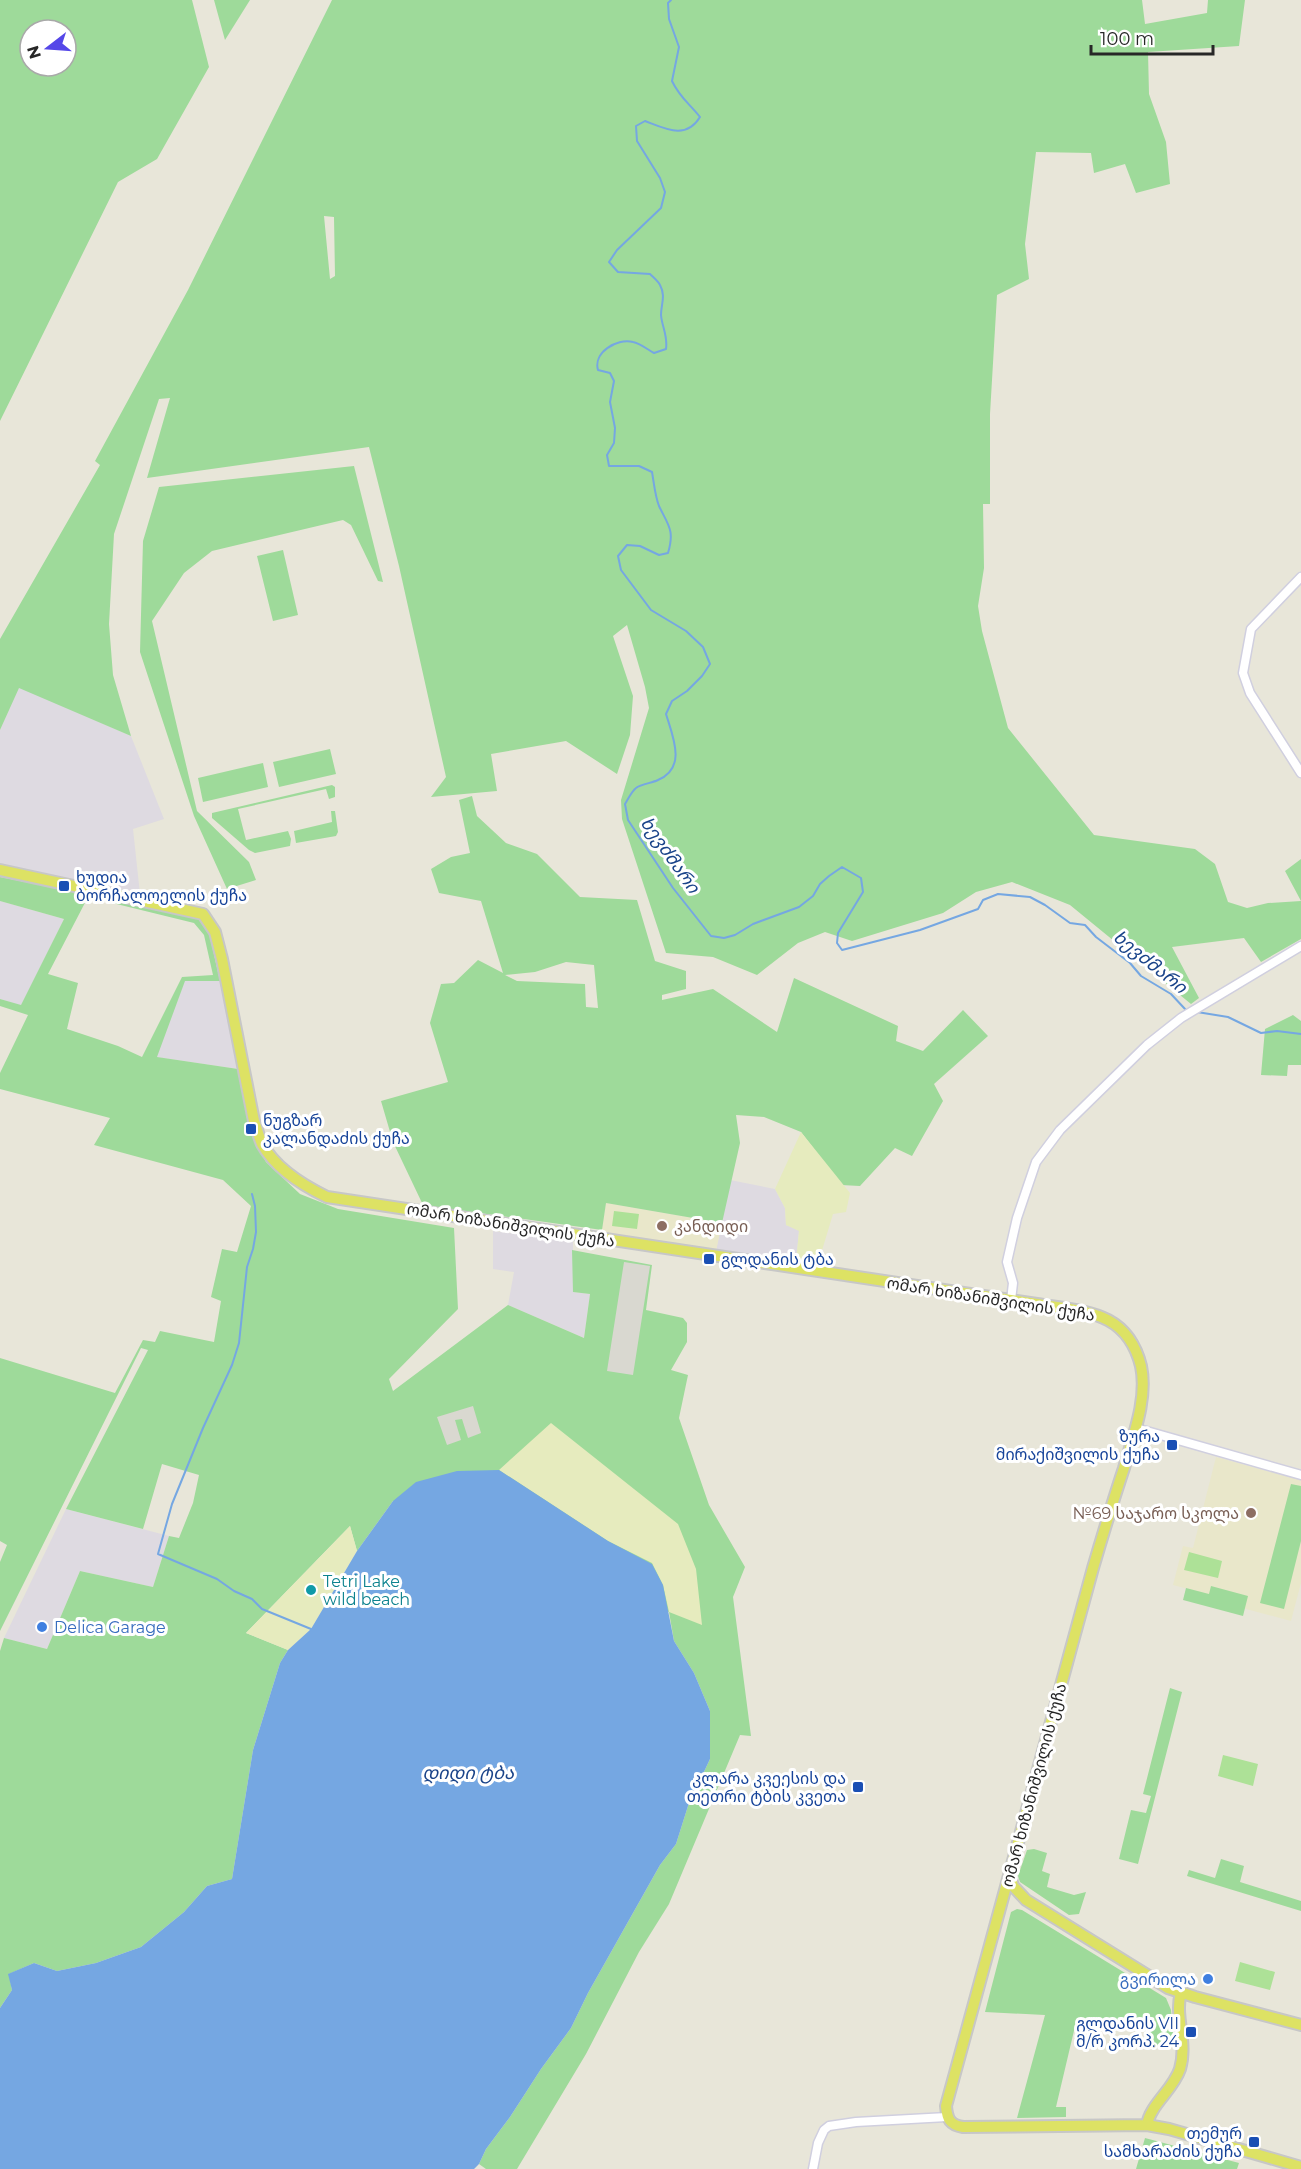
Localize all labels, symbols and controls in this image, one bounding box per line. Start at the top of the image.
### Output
north arrow [18,18,78,78]
scale bar [1091,18,1212,56]
text: 100 m [1100,28,1154,50]
text: N [23,43,45,61]
water label: ხევძმარი [636,813,705,898]
place label: ხუდია ბორჩალოელის ქუჩა [76,868,247,906]
marker: ხუდია ბორჩალოელის ქუჩა [57,879,71,893]
water label: ხევძმარი [1109,926,1192,999]
place label: ნუგზარ კალანდაძის ქუჩა [263,1111,410,1149]
marker: ნუგზარ კალანდაძის ქუჩა [244,1122,258,1136]
street label: ომარ ხიზანიშვილის ქუჩა [406,1199,616,1252]
place label: კანდიდი [674,1217,748,1237]
marker: კანდიდი [655,1219,669,1233]
place label: გლდანის ტბა [721,1250,834,1270]
marker: გლდანის ტბა [702,1252,716,1266]
street label: ომარ ხიზანიშვილის ქუჩა [886,1273,1096,1326]
place label: ზურა მირაქიშვილის ქუჩა [996,1427,1160,1465]
marker: ზურა მირაქიშვილის ქუჩა [1165,1438,1179,1452]
place label: №69 საჯარო სკოლა [1072,1504,1239,1524]
marker: №69 საჯარო სკოლა [1244,1506,1258,1520]
place label: Tetri Lake wild beach [323,1572,410,1609]
marker: Tetri Lake wild beach [304,1583,318,1597]
place label: Delica Garage [54,1618,166,1637]
marker: Delica Garage [35,1620,49,1634]
street label: ომარ ხიზანიშვილის ქუჩა [998,1681,1071,1889]
water label: დიდი ტბა [422,1762,514,1784]
place label: კლარა კვეესის და თეთრი ტბის კვეთა [687,1769,846,1806]
marker: კლარა კვეესის და თეთრი ტბის კვეთა [851,1780,865,1794]
place label: გვირილა [1120,1970,1196,1990]
marker: გვირილა [1201,1972,1215,1986]
place label: გლდანის VII მ/რ კორპ. 24 [1076,2014,1179,2051]
marker: გლდანის VII მ/რ კორპ. 24 [1184,2025,1198,2039]
place label: თემურ სამხარაძის ქუჩა [1104,2124,1242,2161]
marker: თემურ სამხარაძის ქუჩა [1247,2135,1261,2149]

